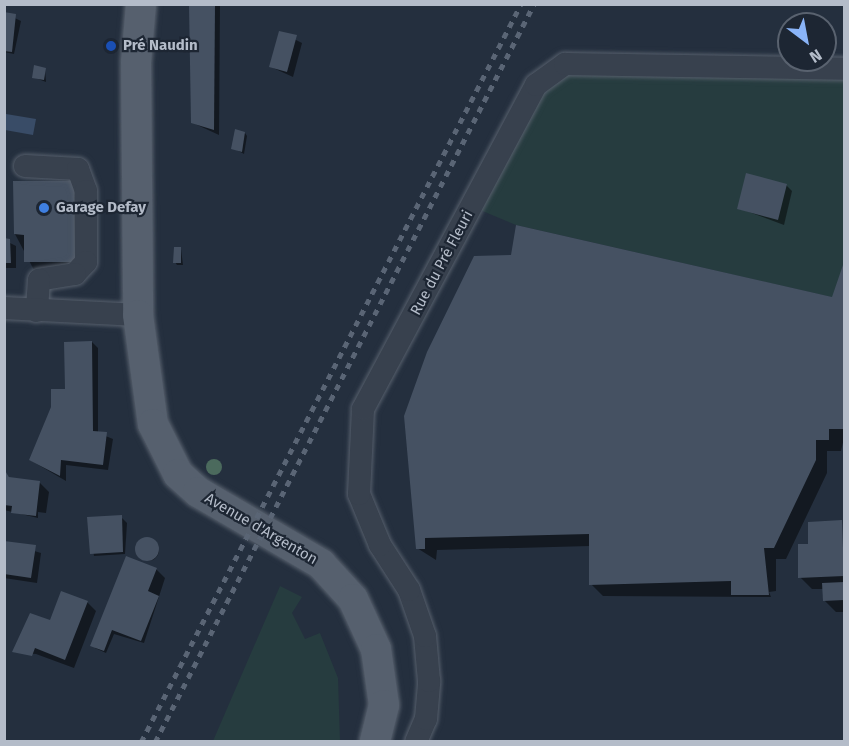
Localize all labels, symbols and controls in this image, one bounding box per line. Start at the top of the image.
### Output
north arrow [777,12,837,72]
place label: Pré Naudin [123,37,198,55]
marker: Pré Naudin [104,39,118,53]
text: N [806,45,825,67]
place label: Garage Defay [56,199,146,217]
marker: Garage Defay [37,201,51,215]
street label: Rue du Pré Fleuri [407,208,477,318]
street label: Avenue d'Argenton [202,489,320,569]

